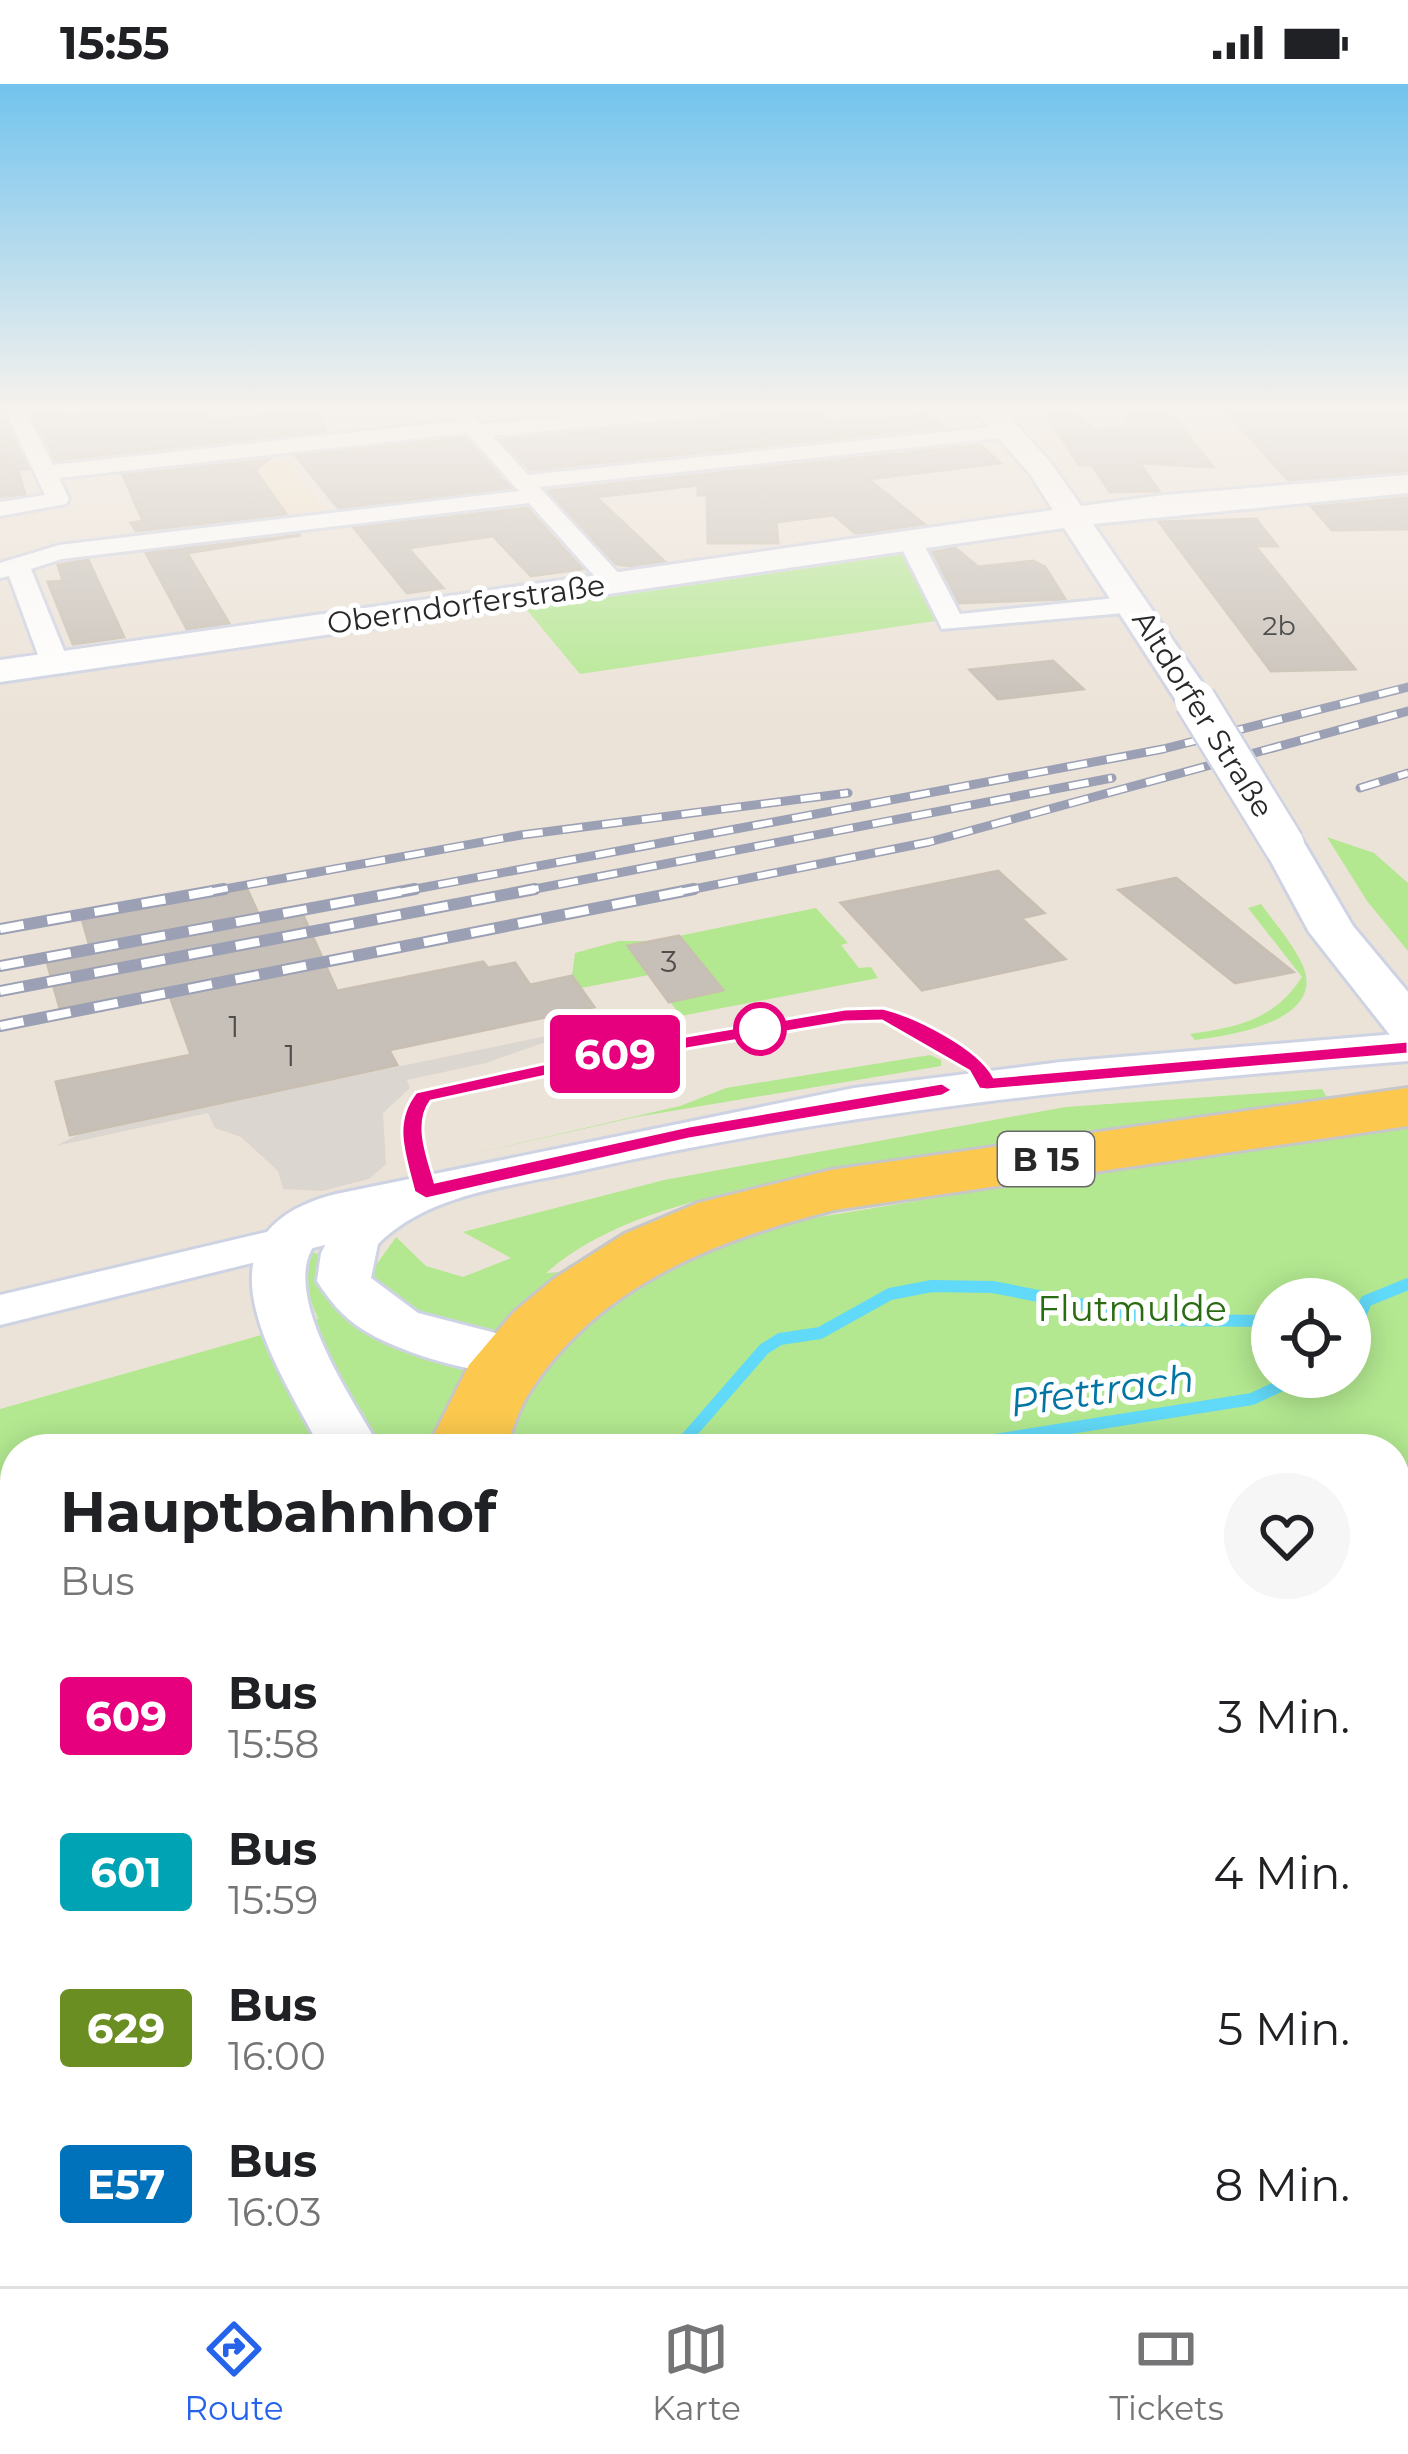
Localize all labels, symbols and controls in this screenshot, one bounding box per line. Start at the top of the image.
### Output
text: 15:55 [60,15,170,70]
street label: Oberndorferstraße [325,566,607,642]
street label: Altdorfer Straße [1124,604,1282,824]
house number: 2b [1262,609,1296,642]
house number: 3 [661,943,677,980]
unlabelled marker [735,1004,785,1054]
house number: 1 [229,1008,239,1045]
line badge: 609 [546,1015,684,1093]
text: 609 [574,1028,656,1080]
house number: 1 [285,1037,295,1074]
road number: B 15 [998,1132,1094,1186]
map controls [1251,1278,1371,1398]
button: locate [1251,1278,1371,1398]
park label: Flutmulde [1037,1286,1227,1330]
water label: Pfettrach [1007,1353,1197,1427]
button: heart [1224,1473,1350,1599]
text: Hauptbahnhof [60,1477,496,1546]
text: Bus [60,1557,135,1605]
text: Bus [228,1665,317,1720]
text: 3 Min. [1218,1689,1350,1744]
text: 609 [85,1690,167,1742]
text: 15:58 [228,1720,319,1768]
text: Bus [228,1821,317,1876]
text: 4 Min. [1213,1845,1350,1900]
text: 601 [90,1846,162,1898]
text: 15:59 [228,1876,318,1924]
text: Bus [228,1977,317,2032]
text: 5 Min. [1218,2001,1350,2056]
text: 629 [87,2002,165,2054]
text: 16:00 [228,2032,326,2080]
text: Bus [228,2133,317,2188]
text: 8 Min. [1214,2157,1350,2212]
text: E57 [87,2158,165,2210]
text: 16:03 [228,2188,322,2236]
tab: Route [184,2316,284,2428]
tab: Karte [652,2316,741,2428]
tab: Tickets [1109,2316,1224,2428]

